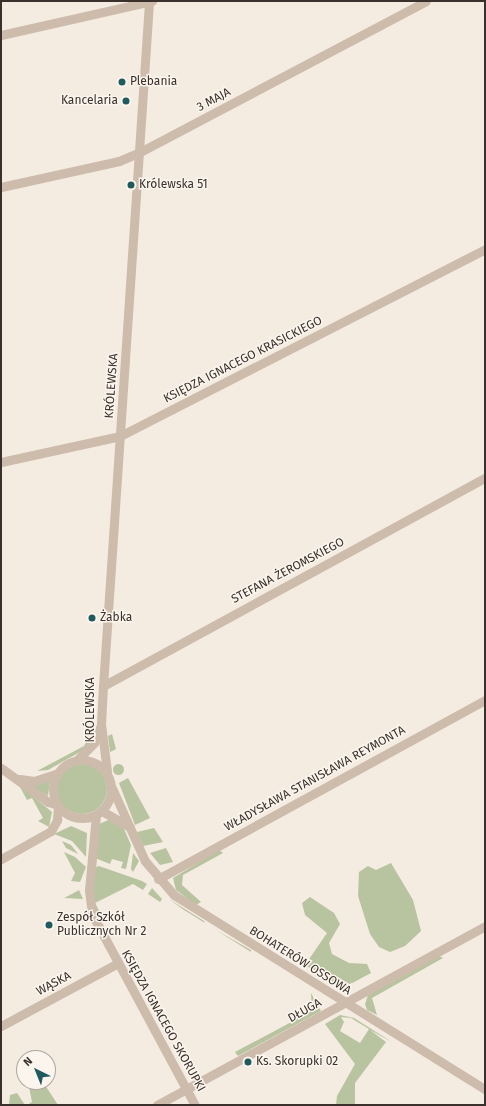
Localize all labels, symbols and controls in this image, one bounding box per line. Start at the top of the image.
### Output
place label: Plebania [130,75,177,89]
marker: Plebania [117,77,127,87]
street label: 3 MAJA [195,85,233,115]
place label: Kancelaria [61,94,118,108]
marker: Kancelaria [121,96,131,106]
place label: Królewska 51 [139,178,208,192]
marker: Królewska 51 [126,180,136,190]
street label: KSIĘDZA IGNACEGO KRASICKIEGO [161,314,325,406]
street label: KRÓLEWSKA [103,353,121,419]
street label: STEFANA ŻEROMSKIEGO [229,535,347,607]
place label: Żabka [100,611,132,625]
marker: Żabka [87,613,97,623]
street label: KRÓLEWSKA [84,677,98,743]
street label: WŁADYSŁAWA STANISŁAWA REYMONTA [222,723,408,835]
place label: Zespół Szkół Publicznych Nr 2 [57,911,146,939]
marker: Zespół Szkół Publicznych Nr 2 [44,920,54,930]
street label: BOHATERÓW OSSOWA [246,924,354,998]
street label: KSIĘDZA IGNACEGO SKORUPKI [118,948,208,1094]
street label: WĄSKA [34,969,74,999]
street label: DŁUGA [286,996,324,1026]
north arrow [16,1050,56,1090]
text: N [21,1054,35,1069]
place label: Ks. Skorupki 02 [256,1055,338,1069]
marker: Ks. Skorupki 02 [243,1057,253,1067]

